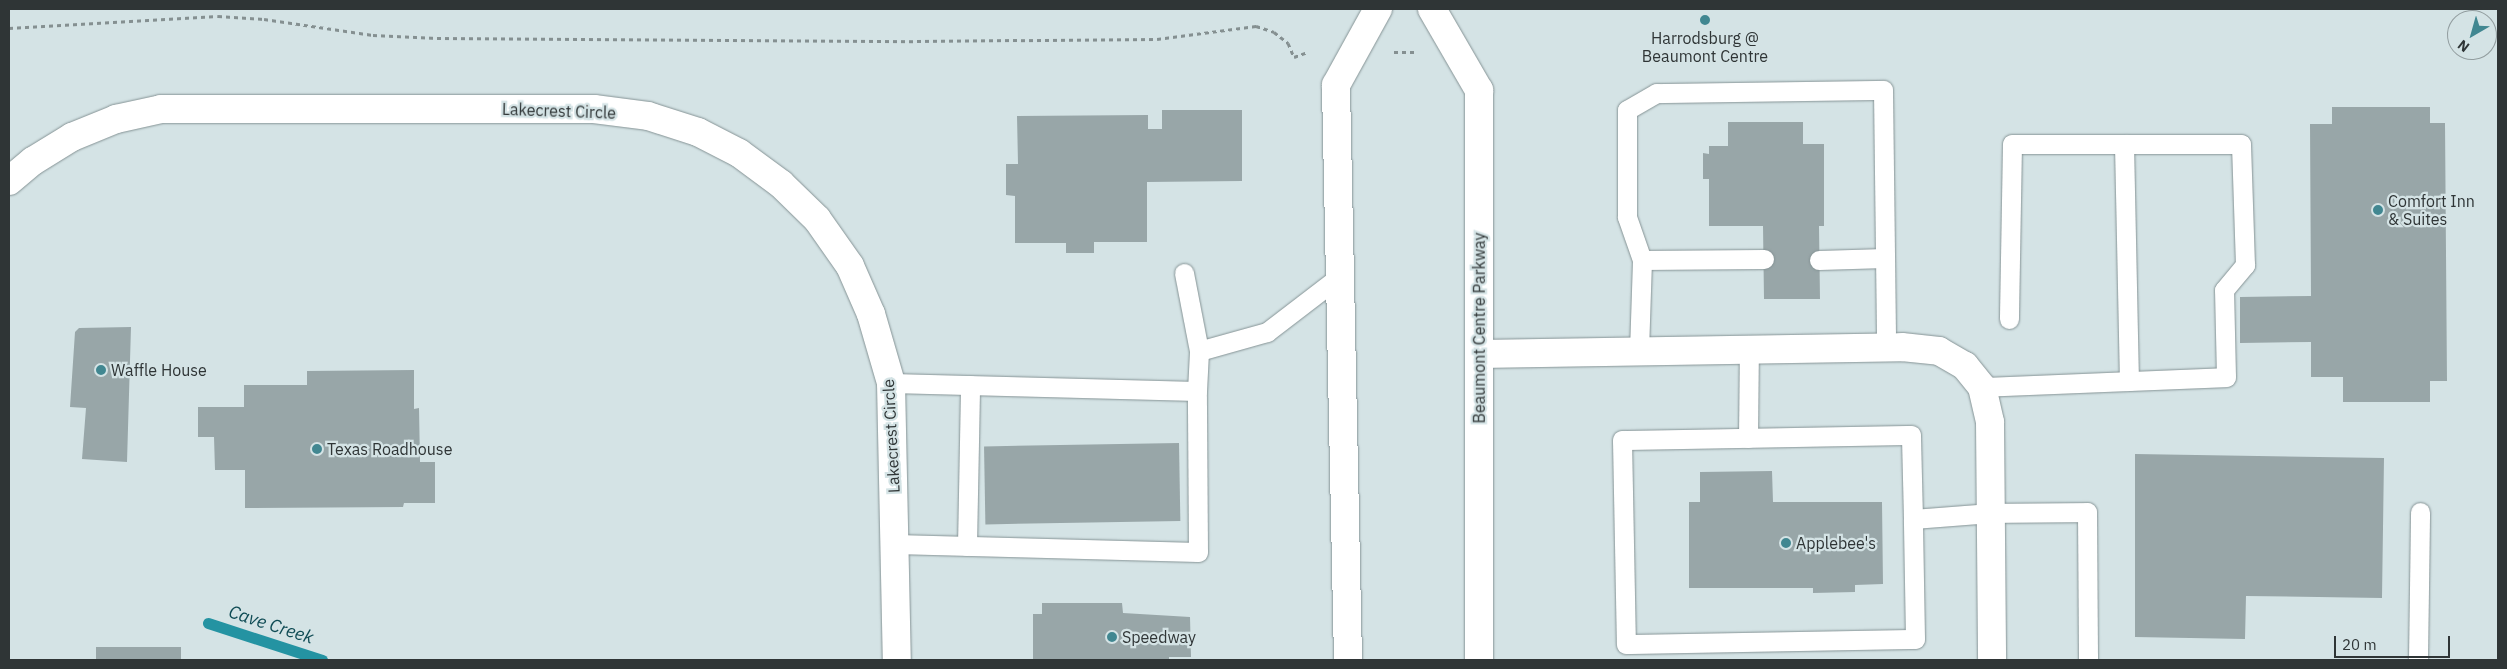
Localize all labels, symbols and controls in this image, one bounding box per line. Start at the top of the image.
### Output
north arrow [2447,10,2497,60]
marker: Harrodsburg @ Beaumont Centre [1699,14,1711,26]
place label: Harrodsburg @ Beaumont Centre [1642,28,1768,66]
text: N [2454,36,2473,56]
street label: Lakecrest Circle [502,99,616,123]
place label: Comfort Inn & Suites [2388,191,2475,229]
marker: Comfort Inn & Suites [2372,204,2384,216]
street label: Beaumont Centre Parkway [1469,232,1489,424]
place label: Waffle House [111,360,207,380]
marker: Waffle House [95,364,107,376]
street label: Lakecrest Circle [878,379,904,493]
place label: Texas Roadhouse [327,439,452,459]
marker: Texas Roadhouse [311,443,323,455]
place label: Applebee's [1796,533,1876,553]
marker: Applebee's [1780,537,1792,549]
water label: Cave Creek [226,601,316,649]
scale bar [2337,626,2453,658]
place label: Speedway [1122,627,1196,647]
marker: Speedway [1106,631,1118,643]
text: 20 m [2342,635,2377,654]

